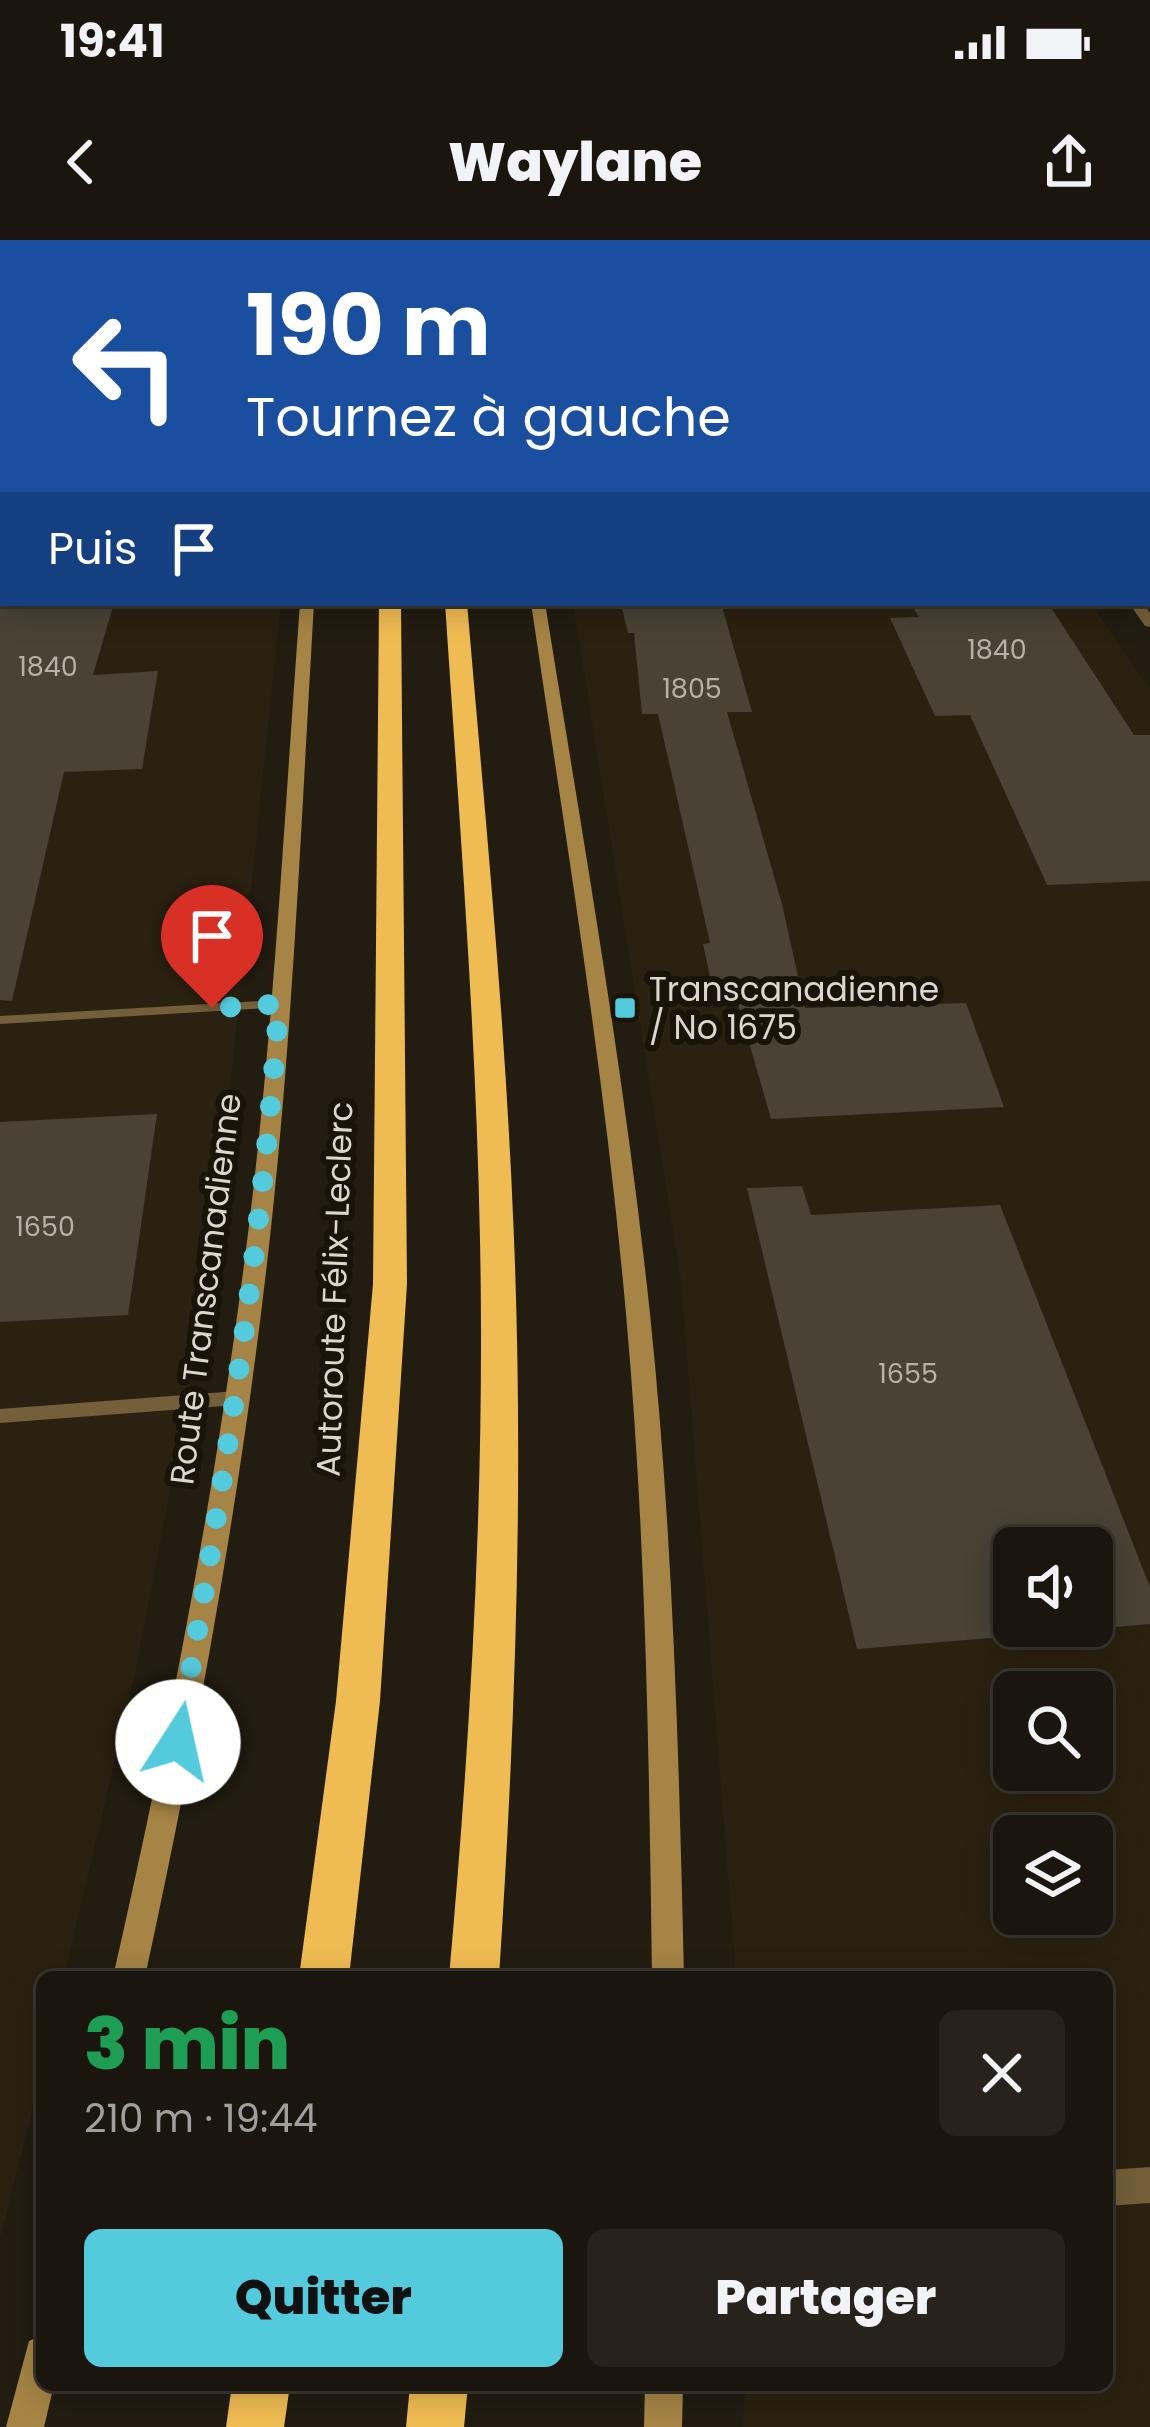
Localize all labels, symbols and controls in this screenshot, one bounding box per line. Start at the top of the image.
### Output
text: 19:41 [60,10,165,73]
text: Waylane [448,124,702,200]
icon: back [48,129,114,195]
icon: share [1036,129,1102,195]
text: 190 m [246,267,491,384]
icon: left [48,288,204,444]
text: Tournez à gauche [246,379,731,455]
icon: arrive [161,516,227,582]
text: Puis [48,517,137,580]
house number: 1840 [967,631,1027,668]
house number: 1840 [18,648,78,685]
house number: 1805 [662,670,722,707]
pin [161,885,263,1008]
icon: arrive [179,903,245,969]
place label: Transcanadienne / No 1675 [649,966,939,1051]
marker: Transcanadienne / No 1675 [612,995,638,1021]
street label: Route Transcanadienne [158,1091,253,1487]
street label: Autoroute Félix-Leclerc [304,1101,365,1477]
house number: 1650 [15,1208,75,1245]
house number: 1655 [878,1355,938,1392]
map controls [993,1527,1113,1935]
button: sound [993,1527,1113,1647]
button: search [993,1671,1113,1791]
position arrow [115,1679,241,1805]
button: layers [993,1815,1113,1935]
text: 3 min [84,1993,290,2094]
button: close [939,2010,1065,2136]
text: 210 m · 19:44 [84,2091,318,2146]
button: Quitter [84,2229,563,2367]
button: Partager [587,2229,1065,2367]

